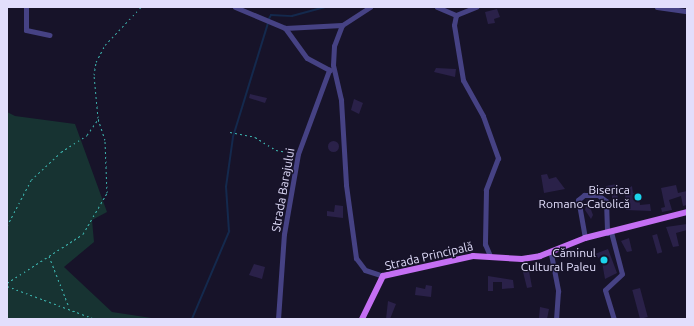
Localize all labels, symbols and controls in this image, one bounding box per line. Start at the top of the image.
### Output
street label: Strada Barajului [269,147,297,233]
place label: Biserica Romano-Catolică [539,183,630,211]
marker: Biserica Romano-Catolică [633,192,643,202]
street label: Strada Principală [383,239,475,273]
place label: Căminul Cultural Paleu [521,246,596,274]
marker: Căminul Cultural Paleu [599,255,609,265]

